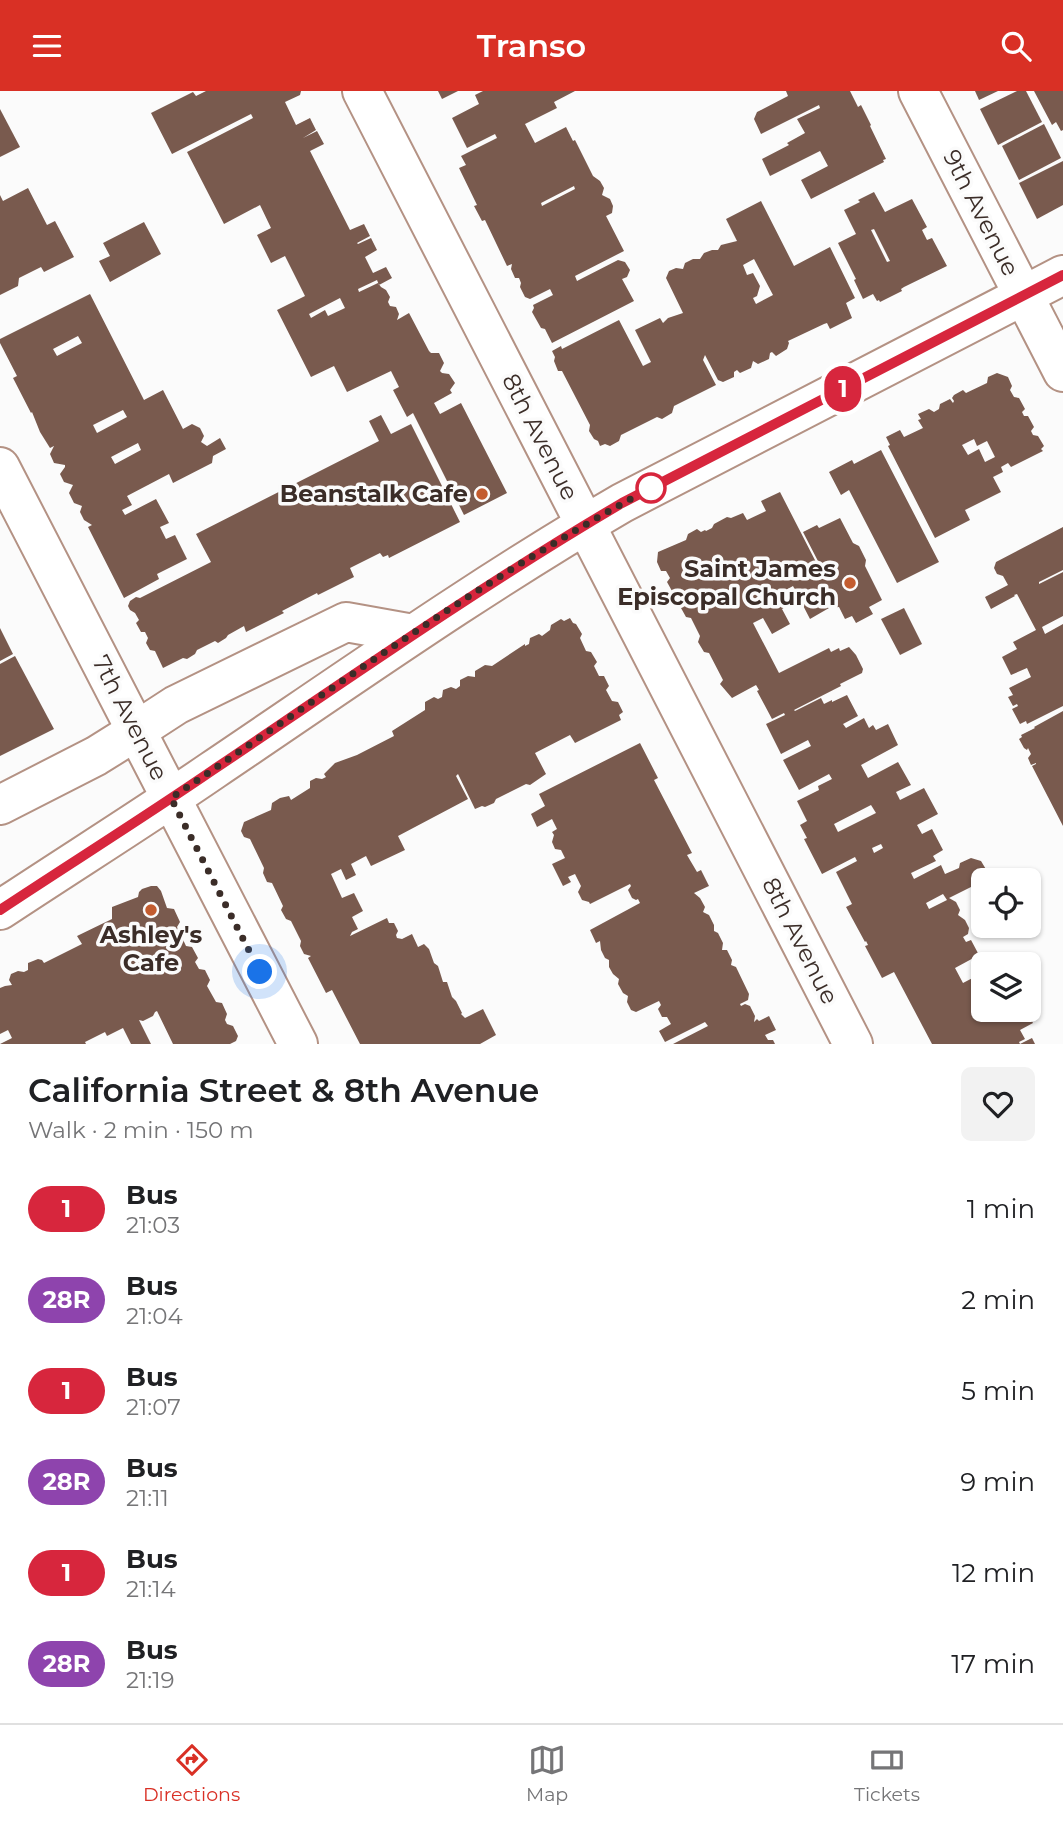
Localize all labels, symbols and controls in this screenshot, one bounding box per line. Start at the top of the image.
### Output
text: Transo [477,26,586,65]
icon: menu [28,27,66,65]
icon: search [997,27,1035,65]
street label: 9th Avenue [937,145,1026,281]
line badge: 1 [820,366,866,412]
street label: 8th Avenue [496,369,585,505]
text: 1 [838,374,848,403]
unlabelled marker [636,473,666,503]
place label: Beanstalk Cafe [280,479,468,508]
marker: Beanstalk Cafe [474,486,490,502]
place label: Saint James Episcopal Church [617,554,836,611]
marker: Saint James Episcopal Church [842,575,858,591]
street label: 7th Avenue [87,650,174,785]
map controls [971,868,1041,1022]
button: locate [971,868,1041,938]
street label: 8th Avenue [756,873,845,1009]
marker: Ashley's Cafe [143,902,159,918]
place label: Ashley's Cafe [99,920,203,977]
button: layers [971,952,1041,1022]
your location [242,954,277,989]
button: heart [961,1067,1035,1141]
text: California Street & 8th Avenue [28,1070,539,1110]
text: Walk · 2 min · 150 m [28,1116,254,1144]
text: Bus [126,1179,178,1211]
text: 1 min [967,1193,1035,1225]
text: 1 [62,1194,71,1223]
text: 21:03 [126,1211,180,1239]
text: Bus [126,1270,178,1302]
text: 2 min [961,1284,1035,1316]
text: 28R [43,1285,90,1314]
text: 21:04 [126,1302,183,1330]
text: Bus [126,1361,178,1393]
text: 5 min [961,1375,1035,1407]
text: 1 [62,1376,71,1405]
text: 21:07 [126,1393,181,1421]
text: Bus [126,1452,178,1484]
text: 9 min [960,1466,1035,1498]
text: 28R [43,1467,90,1496]
text: 21:11 [126,1484,169,1512]
text: Bus [126,1543,178,1575]
text: 12 min [952,1557,1035,1589]
text: 1 [62,1558,71,1587]
text: 21:14 [126,1575,176,1603]
text: Bus [126,1634,178,1666]
text: 17 min [951,1648,1035,1680]
text: 28R [43,1649,90,1678]
text: 21:19 [126,1666,175,1694]
tab: Directions [143,1741,240,1806]
tab: Map [526,1741,568,1806]
tab: Tickets [854,1741,920,1806]

